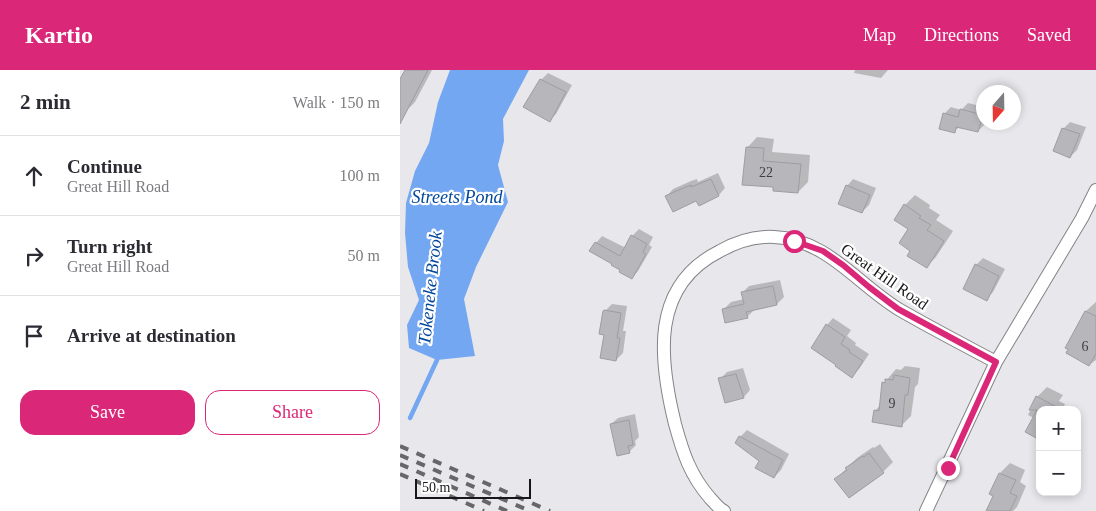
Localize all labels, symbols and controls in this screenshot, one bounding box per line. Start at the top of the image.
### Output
text: Kartio [25,22,93,48]
text: Map [863,25,896,45]
text: Directions [924,25,999,45]
text: Saved [1027,25,1071,45]
north arrow [976,85,1021,130]
text: 2 min [20,90,71,114]
text: Walk · 150 m [293,94,380,111]
text: Continue [67,156,142,177]
icon: ahead [20,162,48,190]
house number: 22 [759,165,773,180]
text: 100 m [340,167,380,184]
text: Great Hill Road [67,178,169,195]
water label: Streets Pond [412,187,503,207]
water label: Tokeneke Brook [414,229,446,346]
route start [783,230,806,253]
text: Turn right [67,236,152,257]
street label: Great Hill Road [838,240,931,313]
icon: right [20,242,48,270]
text: 50 m [348,247,380,264]
text: Great Hill Road [67,258,169,275]
icon: arrive [20,322,48,350]
text: Arrive at destination [67,325,236,346]
house number: 6 [1082,339,1089,354]
button: Save [20,390,195,435]
button: Share [205,390,380,435]
house number: 9 [889,396,896,411]
map controls [1036,406,1081,496]
button: + [1036,406,1081,451]
button: − [1036,451,1081,496]
route end [937,457,960,480]
scale bar [415,476,531,499]
text: 50 m [422,480,450,495]

